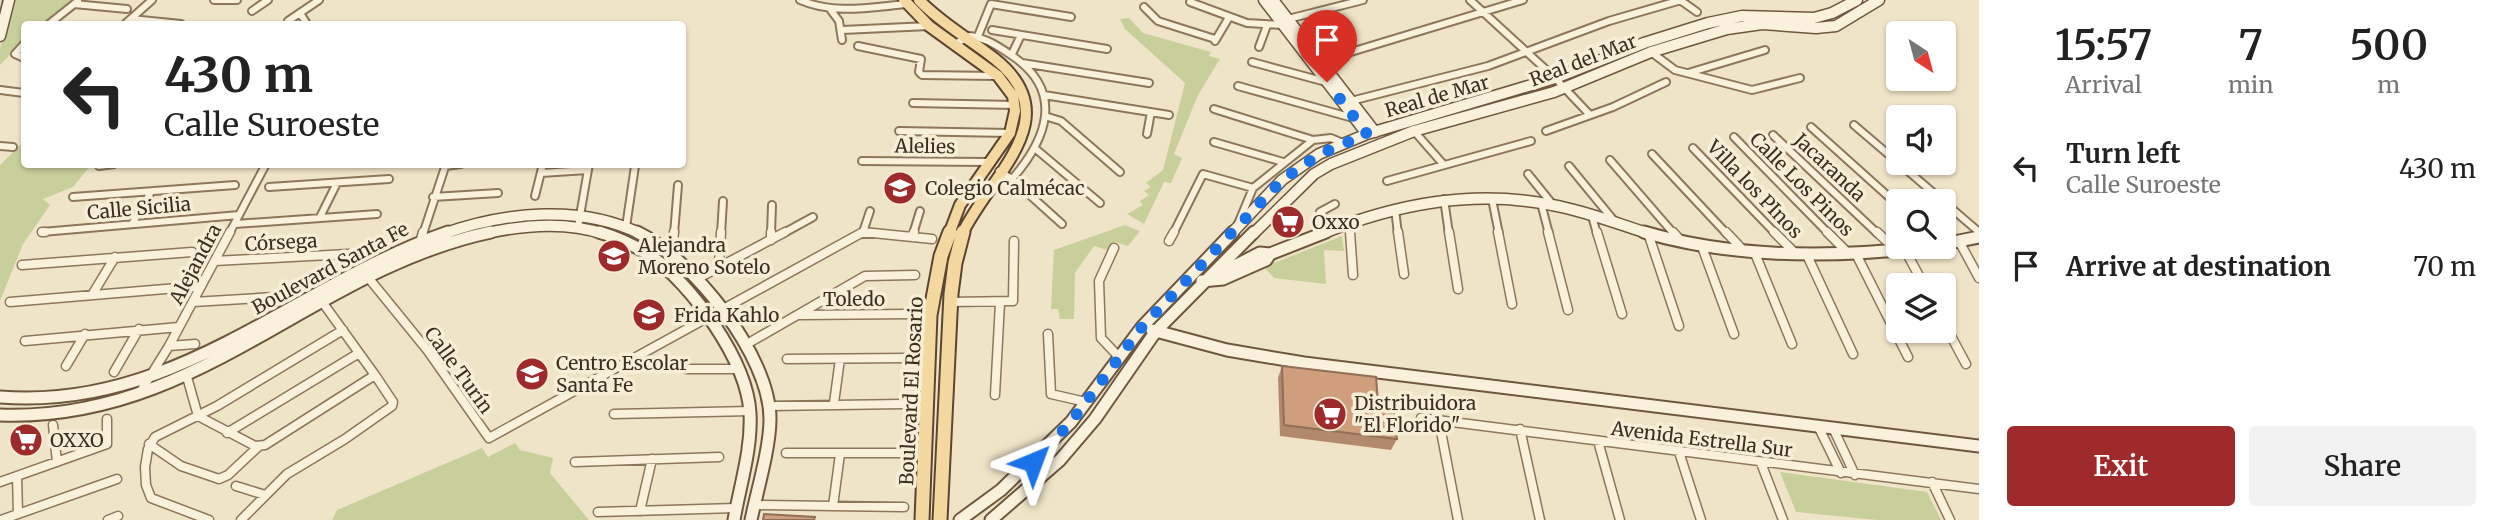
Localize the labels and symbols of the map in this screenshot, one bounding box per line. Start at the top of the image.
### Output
pin [1297,10,1357,82]
north arrow [1886,21,1956,91]
street label: Real del Mar [1526,28,1641,91]
street label: Real de Mar [1382,70,1492,122]
street label: Calle Los Pinos [1745,127,1859,241]
street label: Jacaranda [1788,127,1871,206]
street label: Alelies [893,133,956,159]
street label: Villa los PInos [1701,134,1808,243]
school or university icon: Colegio Calmécac [881,169,919,207]
place label: Colegio Calmécac [925,176,1085,200]
street label: Calle Sicilia [86,192,192,224]
supermarket icon: Oxxo [1269,203,1307,241]
place label: Oxxo [1312,210,1360,234]
street label: Boulevard Santa Fe [248,217,413,319]
street label: Alejandra [163,220,226,309]
street label: Córsega [244,228,318,256]
place label: Alejandra Moreno Sotelo [637,233,770,279]
school or university icon: Alejandra Moreno Sotelo [595,237,633,275]
street label: Toledo [823,287,885,311]
school or university icon: Frida Kahlo [630,296,668,334]
street label: Boulevard El Rosario [894,296,928,486]
place label: Frida Kahlo [674,303,779,327]
street label: Calle Turín [420,322,499,418]
place label: Centro Escolar Santa Fe [556,351,689,397]
school or university icon: Centro Escolar Santa Fe [513,355,551,393]
place label: Distribuidora "El Florido" [1354,391,1476,437]
supermarket icon: Distribuidora "El Florido" [1311,395,1349,433]
street label: Avenida Estrella Sur [1609,416,1795,462]
supermarket icon: OXXO [7,421,45,459]
position arrow [996,425,1070,499]
place label: OXXO [50,428,104,452]

